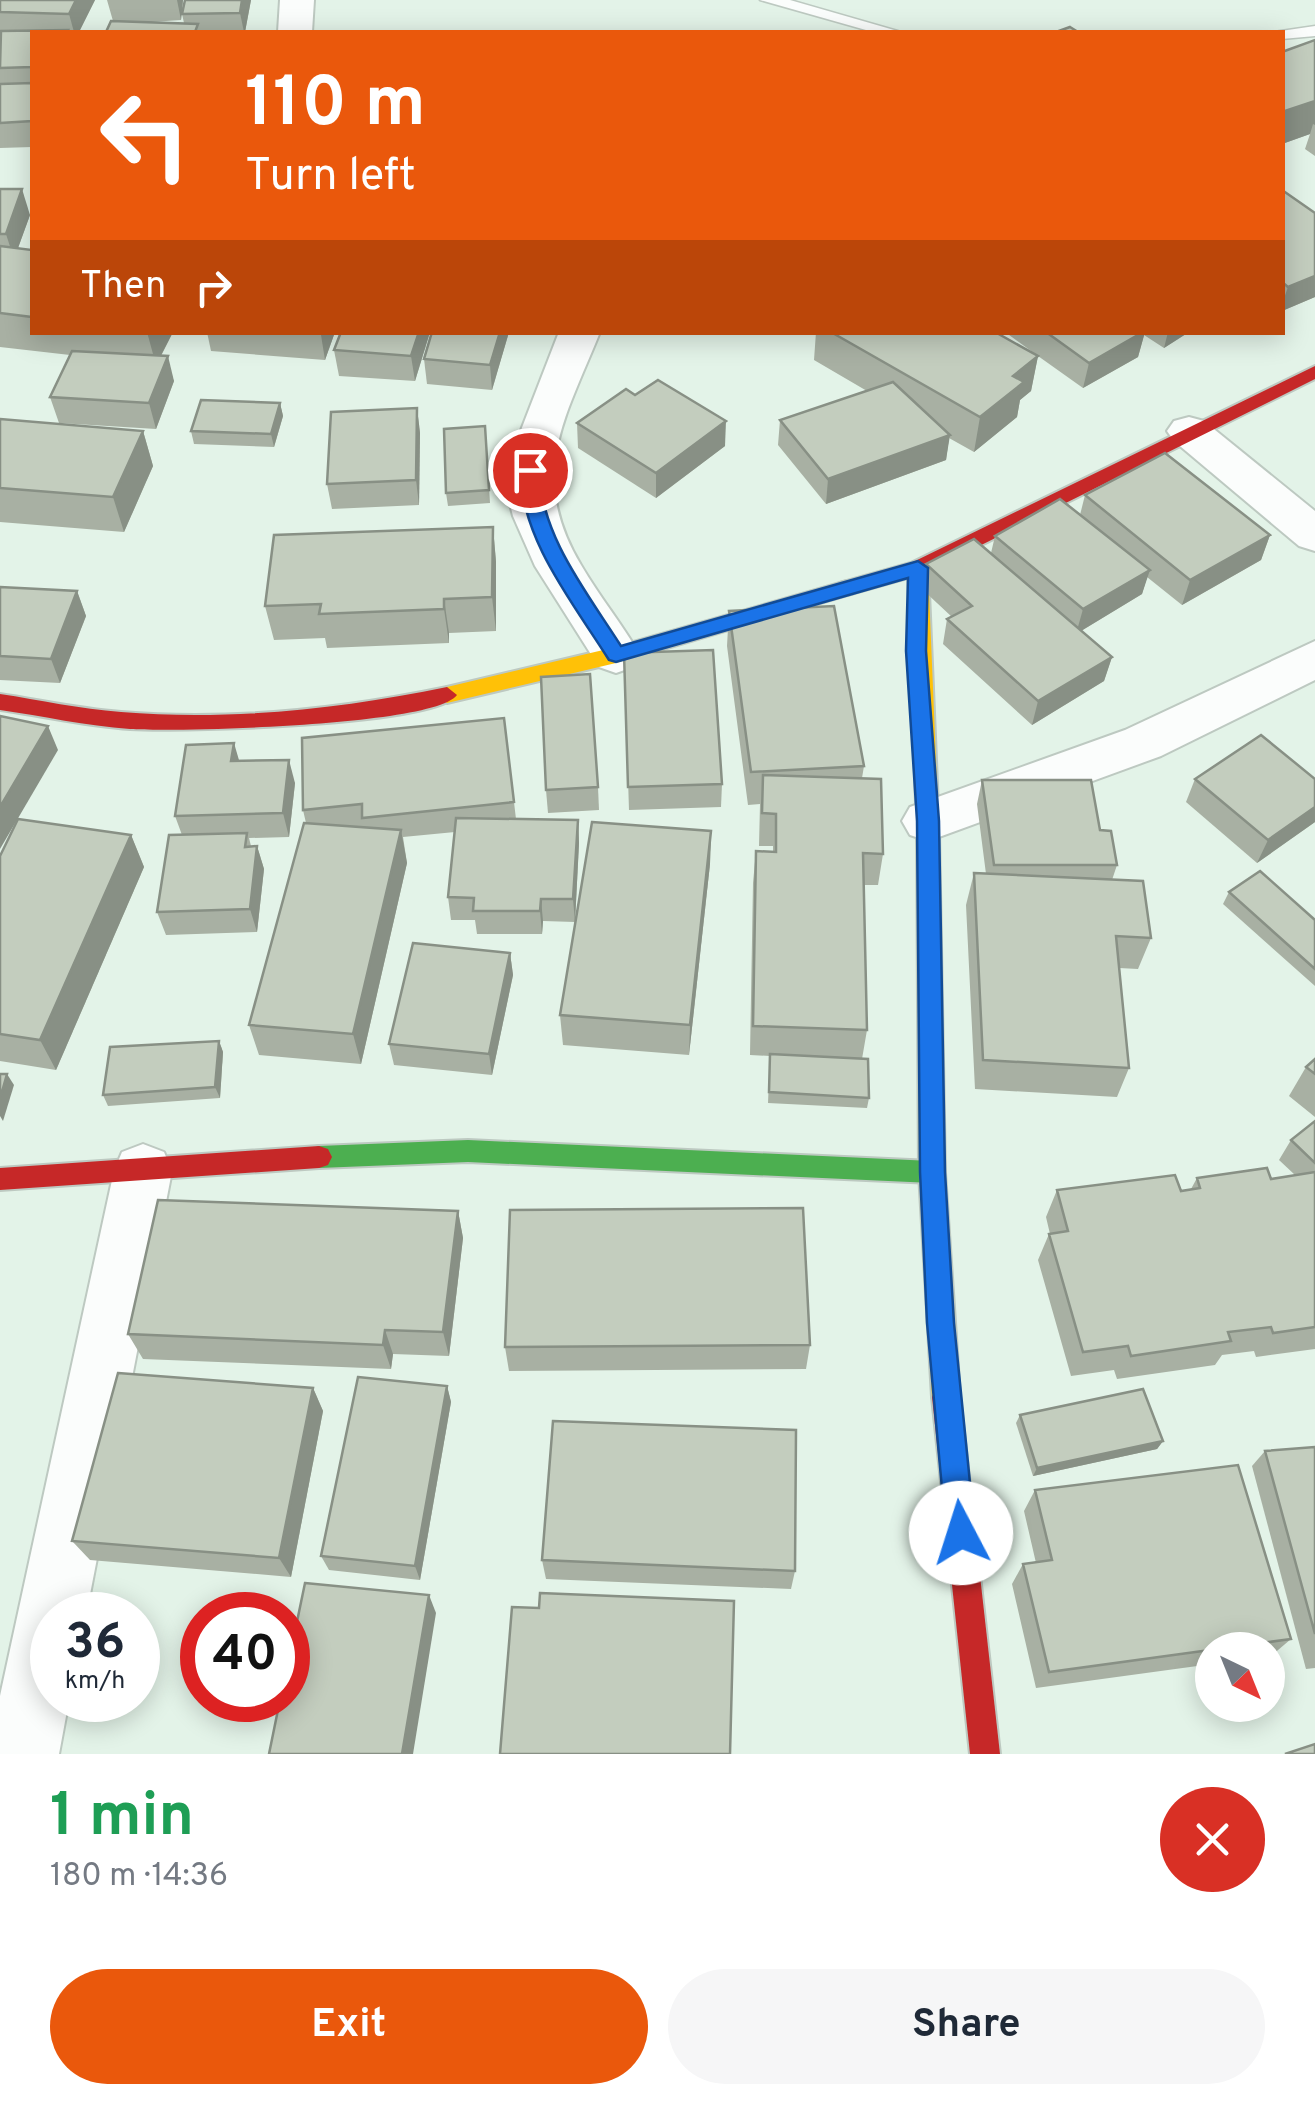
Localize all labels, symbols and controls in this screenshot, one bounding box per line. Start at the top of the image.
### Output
text: 110 m [245,62,426,151]
icon: left [80,70,210,200]
text: Turn left [245,149,416,206]
icon: right [186,260,241,315]
text: Then [80,263,166,312]
pin [488,428,573,513]
icon: arrive [503,443,558,498]
position arrow [909,1481,1013,1585]
speed limit sign: 40 [180,1592,310,1722]
text: 36 [65,1613,125,1676]
north arrow [1195,1632,1285,1722]
map controls [1195,1632,1285,1722]
text: km/h [65,1666,125,1698]
text: 1 min [50,1781,194,1857]
button: close [1160,1787,1265,1892]
text: 180 m · 14:36 [50,1857,228,1897]
button: Exit [50,1969,648,2084]
button: Share [668,1969,1265,2084]

